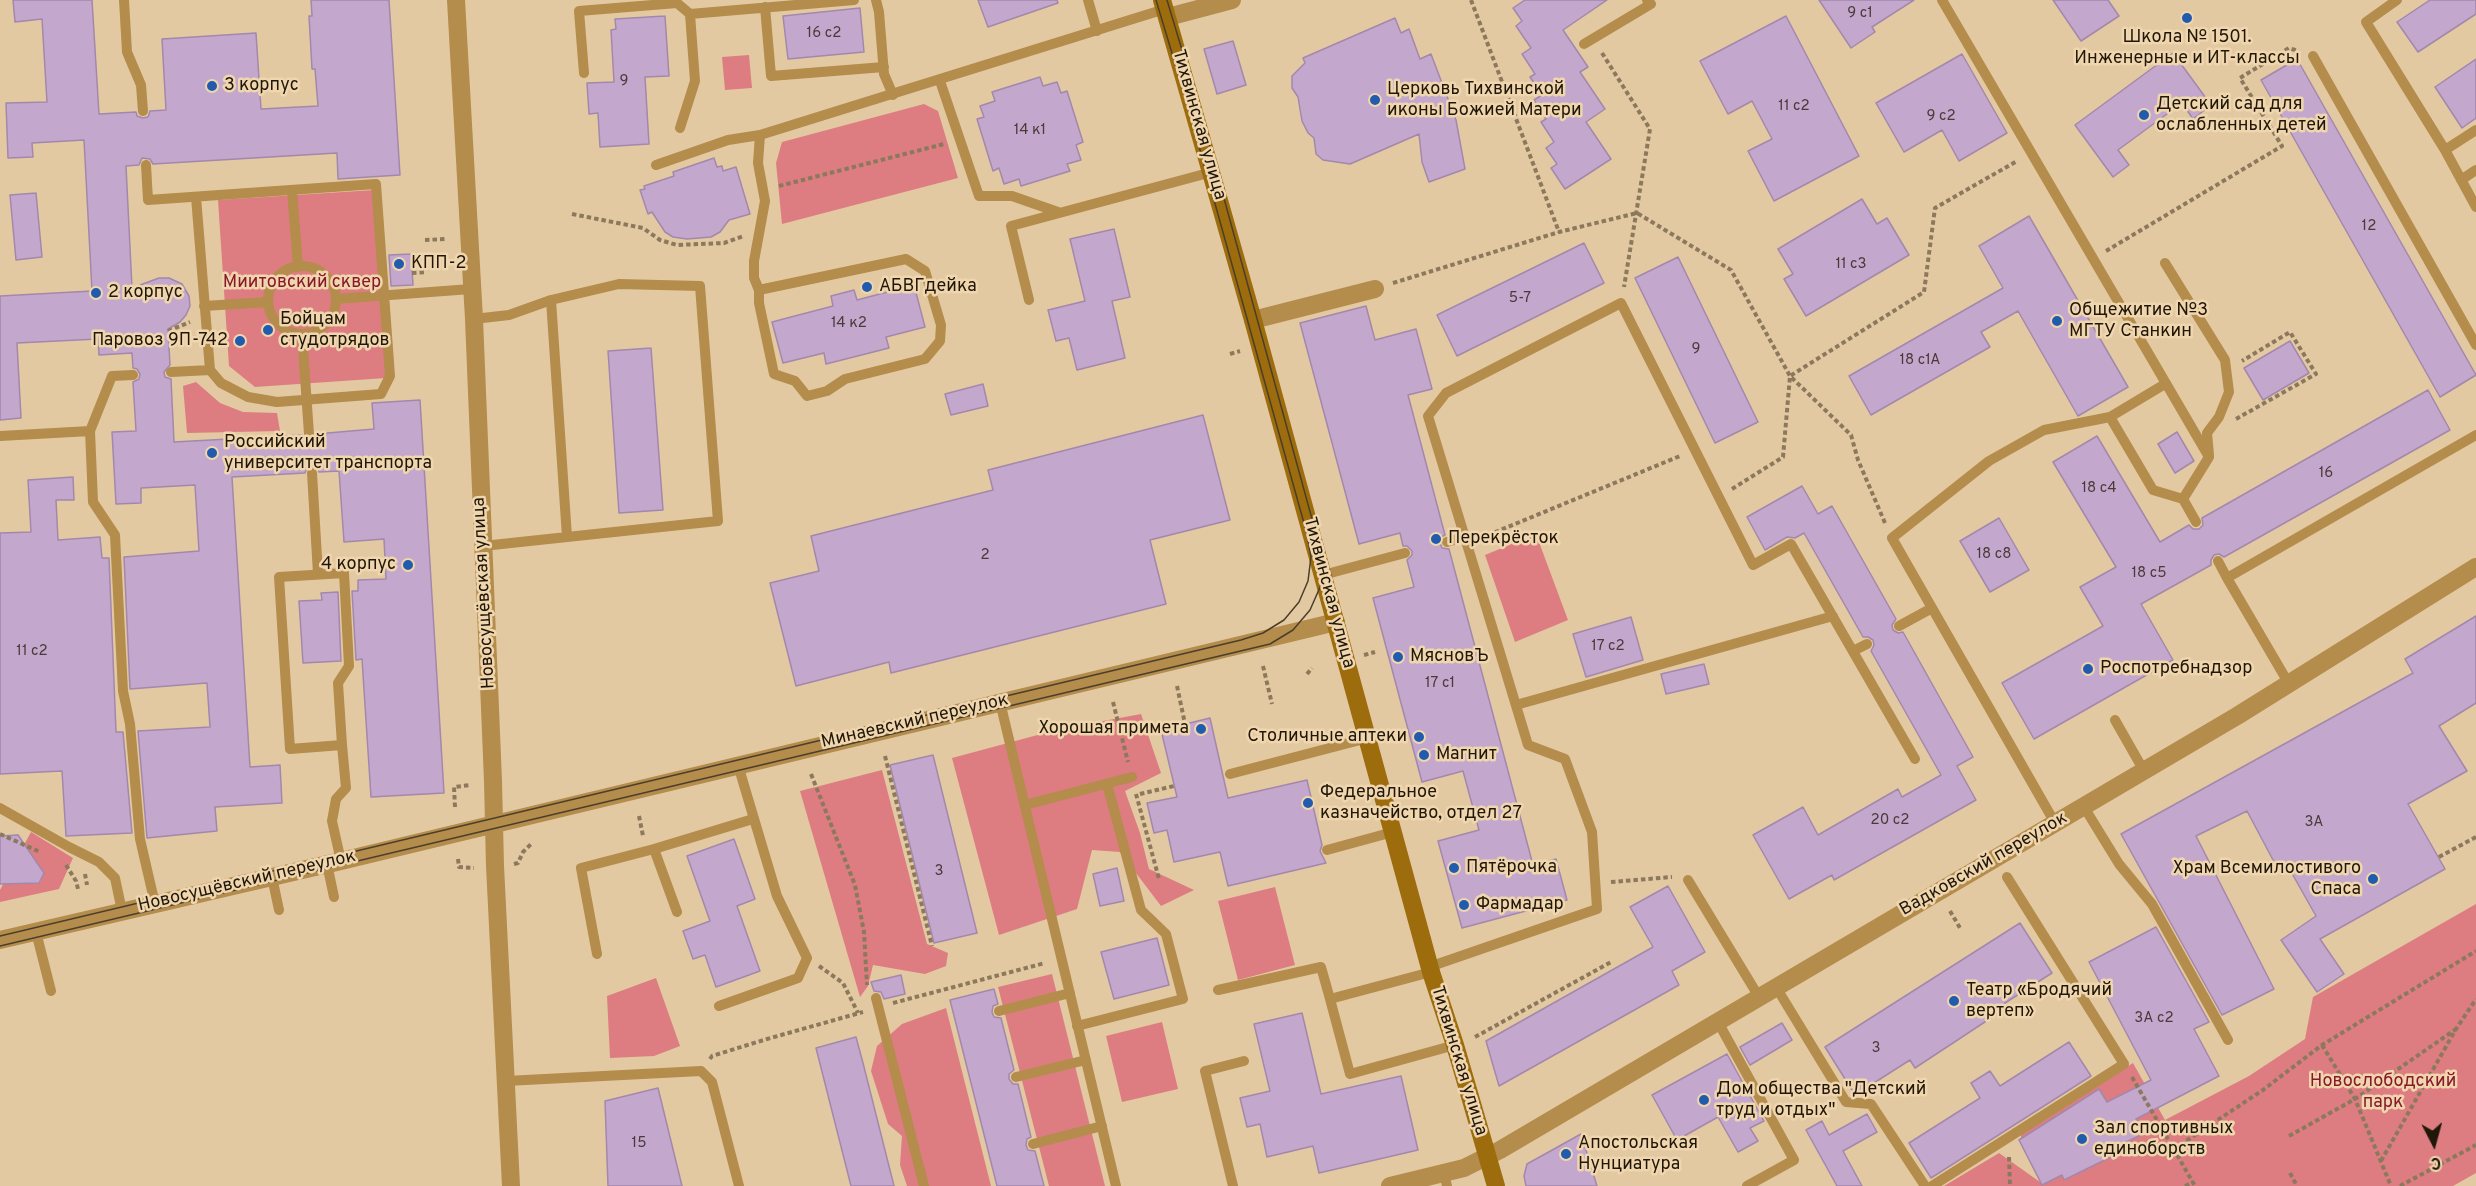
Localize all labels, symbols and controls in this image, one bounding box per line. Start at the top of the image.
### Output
house number: 9 с1 [1847,5,1873,23]
marker: Школа № 1501. Инженерные и ИТ-классы [2180,11,2194,25]
house number: 16 с2 [807,25,841,43]
place label: Школа № 1501. Инженерные и ИТ-классы [2074,27,2300,70]
street label: Тихвинская улица [1166,47,1230,203]
house number: 9 [620,73,628,91]
place label: 3 корпус [224,75,299,97]
marker: 3 корпус [205,79,219,93]
place label: Церковь Тихвинской иконы Божией Матери [1387,79,1582,122]
marker: Церковь Тихвинской иконы Божией Матери [1368,93,1382,107]
place label: Детский сад для ослабленных детей [2156,94,2326,136]
house number: 11 с2 [1778,98,1810,116]
house number: 9 с2 [1926,108,1956,126]
marker: Детский сад для ослабленных детей [2137,108,2151,122]
house number: 14 к1 [1014,122,1046,140]
house number: 12 [2362,218,2376,236]
place label: КПП-2 [411,253,467,275]
house number: 11 с3 [1835,256,1867,274]
marker: КПП-2 [392,257,406,271]
park label: Миитовский сквер [223,272,381,294]
place label: АБВГдейка [879,276,977,298]
marker: АБВГдейка [860,280,874,294]
place label: 2 корпус [108,282,183,304]
marker: 2 корпус [89,286,103,300]
house number: 5-7 [1509,290,1531,308]
place label: Общежитие №3 МГТУ Станкин [2069,300,2208,342]
place label: Бойцам студотрядов [280,309,390,352]
marker: Общежитие №3 МГТУ Станкин [2050,314,2064,328]
house number: 14 к2 [831,315,867,333]
marker: Бойцам студотрядов [261,323,275,337]
place label: Паровоз 9П-742 [92,330,228,352]
marker: Паровоз 9П-742 [233,334,247,348]
house number: 9 [1692,341,1700,359]
house number: 18 с1А [1899,352,1941,370]
place label: Российский университет транспорта [224,432,432,474]
marker: Российский университет транспорта [205,446,219,460]
house number: 16 [2319,465,2333,483]
house number: 18 с4 [2081,480,2117,498]
street label: Новосущёвская улица [469,497,501,689]
street label: Тихвинская улица [1297,515,1359,671]
place label: Перекрёсток [1448,528,1559,550]
marker: Перекрёсток [1429,532,1443,546]
house number: 18 с8 [1977,546,2011,564]
house number: 2 [980,547,990,565]
place label: 4 корпус [321,554,396,576]
marker: 4 корпус [401,558,415,572]
house number: 18 с5 [2131,565,2167,583]
house number: 17 с2 [1591,638,1625,656]
house number: 11 с2 [16,643,48,661]
place label: МясновЪ [1410,646,1489,668]
marker: МясновЪ [1391,650,1405,664]
place label: Роспотребнадзор [2100,658,2252,680]
marker: Роспотребнадзор [2081,662,2095,676]
house number: 17 с1 [1425,675,1455,693]
street label: Минаевский переулок [819,690,1011,754]
place label: Хорошая примета [1038,718,1189,740]
marker: Хорошая примета [1194,722,1208,736]
place label: Столичные аптеки [1247,726,1407,748]
marker: Столичные аптеки [1412,730,1426,744]
place label: Магнит [1436,744,1497,766]
marker: Магнит [1417,748,1431,762]
place label: Федеральное казначейство, отдел 27 [1320,782,1522,824]
marker: Федеральное казначейство, отдел 27 [1301,796,1315,810]
street label: Вадковский переулок [1896,808,2072,922]
house number: 20 с2 [1870,812,1910,830]
house number: 3А [2304,814,2324,832]
street label: Новосущёвский переулок [136,846,358,918]
place label: Пятёрочка [1466,857,1557,879]
place label: Храм Всемилостивого Спаса [2173,858,2361,900]
marker: Пятёрочка [1447,861,1461,875]
house number: 3 [934,863,944,881]
marker: Храм Всемилостивого Спаса [2366,872,2380,886]
place label: Фармадар [1476,894,1564,916]
marker: Фармадар [1457,898,1471,912]
place label: Театр «Бродячий вертеп» [1966,980,2112,1022]
street label: Тихвинская улица [1425,984,1491,1138]
marker: Театр «Бродячий вертеп» [1947,994,1961,1008]
house number: 3А с2 [2134,1010,2174,1028]
house number: 3 [1871,1040,1881,1058]
park label: Новослободский парк [2310,1071,2456,1114]
place label: Дом общества "Детский труд и отдых" [1716,1079,1926,1122]
marker: Дом общества "Детский труд и отдых" [1697,1093,1711,1107]
north arrow [2404,1114,2464,1174]
place label: Зал спортивных единоборств [2094,1118,2233,1160]
marker: Зал спортивных единоборств [2075,1132,2089,1146]
place label: Апостольская Нунциатура [1578,1133,1698,1176]
house number: 15 [632,1135,646,1153]
marker: Апостольская Нунциатура [1559,1147,1573,1161]
text: С [2430,1151,2442,1172]

